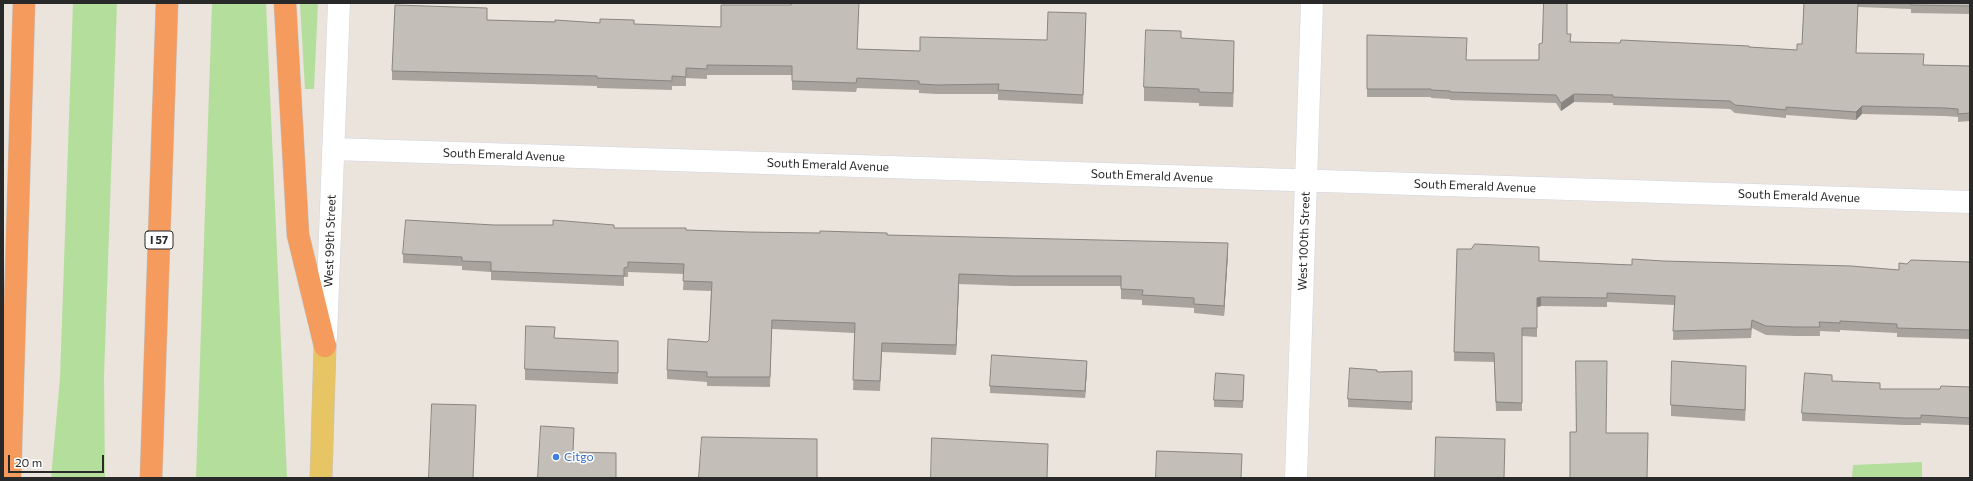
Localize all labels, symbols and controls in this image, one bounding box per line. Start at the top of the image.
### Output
street label: South Emerald Avenue [443,146,565,164]
street label: South Emerald Avenue [767,156,889,174]
street label: South Emerald Avenue [1091,167,1213,185]
street label: South Emerald Avenue [1414,177,1536,195]
street label: South Emerald Avenue [1738,187,1860,205]
street label: West 100th Street [1295,191,1313,291]
street label: West 99th Street [321,194,339,288]
road number: I 57 [145,231,173,249]
scale bar [10,447,106,473]
place label: Citgo [564,450,594,464]
marker: Citgo [551,452,561,462]
text: 20 m [15,455,42,469]

